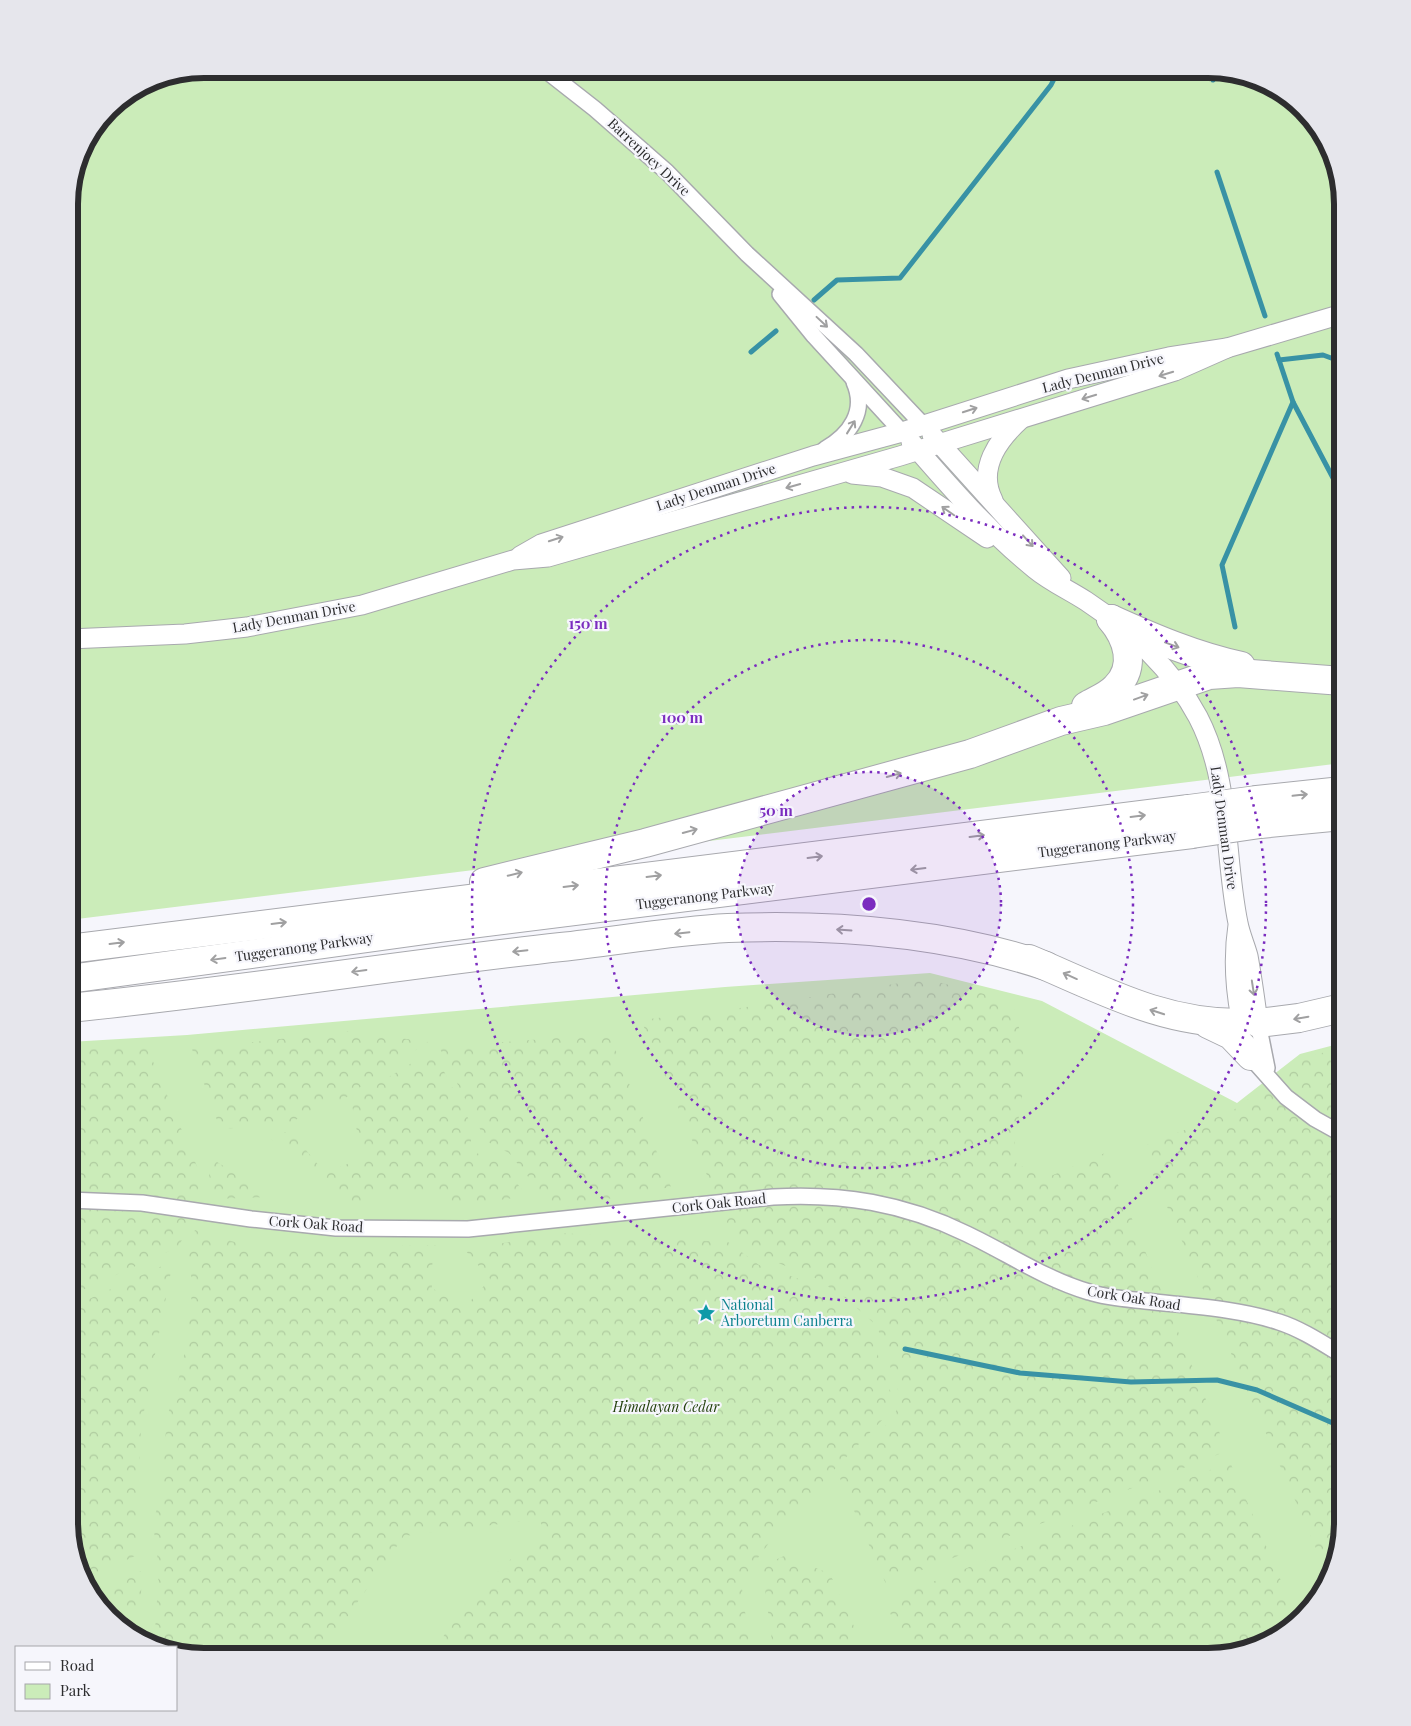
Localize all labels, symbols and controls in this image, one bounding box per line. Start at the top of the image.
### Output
street label: Barrenjoey Drive [604,114,695,200]
one-way arrow [816,316,828,328]
street label: Lady Denman Drive [1040,348,1166,397]
one-way arrow [1159,369,1175,379]
one-way arrow [1081,393,1097,403]
one-way arrow [962,405,978,415]
one-way arrow [846,420,856,434]
street label: Lady Denman Drive [654,458,778,515]
one-way arrow [785,482,801,491]
one-way arrow [942,505,955,516]
one-way arrow [548,534,564,543]
one-way arrow [1022,535,1034,548]
street label: Lady Denman Drive [231,596,357,637]
text: 150 m [568,613,608,633]
one-way arrow [1163,641,1179,650]
one-way arrow [1133,692,1149,702]
text: 100 m [661,707,704,727]
street label: Lady Denman Drive [1206,765,1243,891]
one-way arrow [885,770,901,780]
one-way arrow [1291,791,1307,800]
text: 50 m [759,800,793,820]
one-way arrow [1129,811,1145,821]
one-way arrow [682,825,698,835]
street label: Tuggeranong Parkway [1037,826,1177,861]
one-way arrow [968,831,984,841]
one-way arrow [807,852,823,862]
one-way arrow [910,864,926,874]
one-way arrow [507,869,523,878]
one-way arrow [646,871,662,881]
street label: Tuggeranong Parkway [635,878,775,913]
one-way arrow [562,881,578,891]
centre of rings [860,895,878,913]
one-way arrow [270,918,286,928]
one-way arrow [836,925,852,934]
street label: Tuggeranong Parkway [234,927,374,966]
one-way arrow [674,928,690,938]
one-way arrow [109,938,125,948]
one-way arrow [513,946,529,956]
one-way arrow [211,954,227,964]
one-way arrow [351,966,367,976]
one-way arrow [1063,971,1078,981]
one-way arrow [1248,980,1258,996]
one-way arrow [1149,1006,1165,1016]
one-way arrow [1293,1013,1309,1023]
street label: Cork Oak Road [671,1188,767,1217]
street label: Cork Oak Road [268,1211,364,1236]
street label: Cork Oak Road [1086,1281,1182,1314]
place label: National Arboretum Canberra [720,1295,853,1330]
place icon: National Arboretum Canberra [695,1302,717,1324]
park label: Himalayan Cedar [612,1397,720,1416]
legend [15,1646,178,1711]
text: Road [60,1655,94,1675]
text: Park [60,1680,92,1700]

